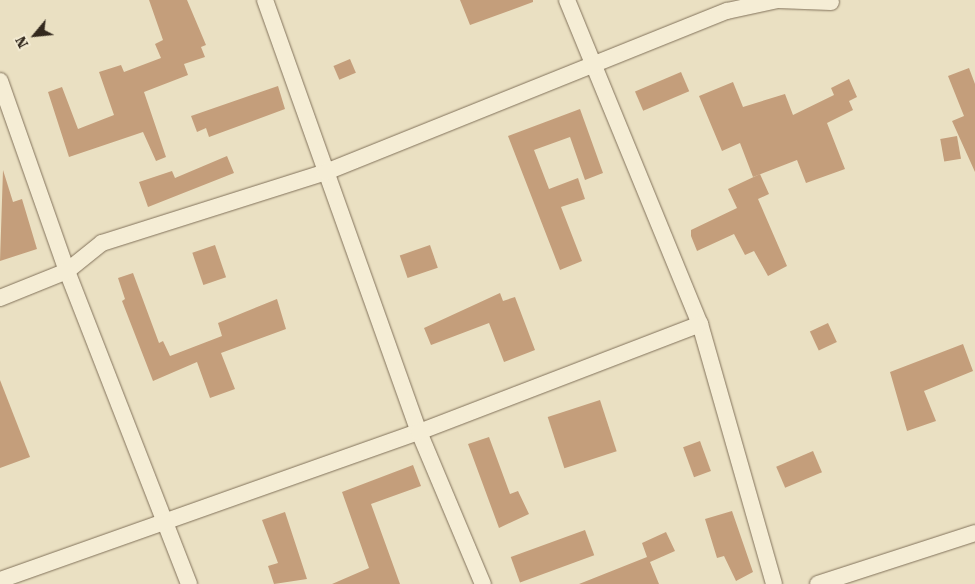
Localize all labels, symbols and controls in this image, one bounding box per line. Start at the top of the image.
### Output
north arrow [10,10,60,60]
text: N [12,34,31,51]

